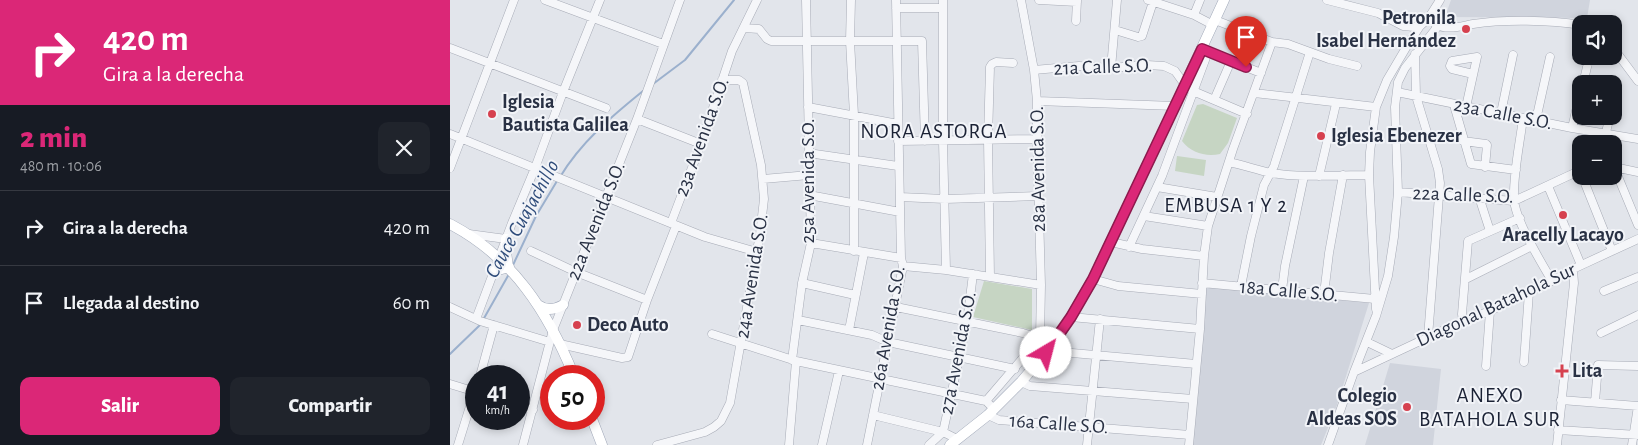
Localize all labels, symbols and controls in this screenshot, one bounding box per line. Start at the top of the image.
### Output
place label: Petronila Isabel Hernández [1316,8,1456,51]
map controls [1572,15,1622,185]
button: sound [1572,15,1622,65]
pin [1225,16,1267,67]
icon: right [20,20,85,85]
text: 420 m [103,22,189,57]
icon: arrive [1232,23,1260,51]
marker: Petronila Isabel Hernández [1460,23,1472,35]
street label: 21a Calle S.O. [1053,55,1153,79]
text: Gira a la derecha [103,63,244,85]
street label: 23a Avenida S.O. [671,75,733,199]
button: + [1572,75,1622,125]
place label: Iglesia Bautista Galilea [502,92,629,135]
street label: 23a Calle S.O. [1452,95,1554,133]
street label: 28a Avenida S.O. [1027,106,1049,232]
marker: Iglesia Bautista Galilea [486,108,498,120]
street label: 25a Avenida S.O. [798,119,818,243]
district label: NORA ASTORGA [860,121,1008,142]
button: close [378,122,430,174]
text: 2 min [20,123,87,153]
place label: Iglesia Ebenezer [1331,126,1462,146]
marker: Iglesia Ebenezer [1315,130,1327,142]
button: − [1572,135,1622,185]
water label: Cauce Cuajachillo [481,157,563,281]
text: 480 m · 10:06 [20,158,102,174]
street label: 22a Avenida S.O. [563,159,629,283]
street label: 22a Calle S.O. [1412,183,1514,207]
district label: EMBUSA 1 Y 2 [1164,195,1288,216]
marker: Aracelly Lacayo [1557,209,1569,221]
street label: 24a Avenida S.O. [732,212,772,340]
icon: right [20,214,48,242]
text: Gira a la derecha [63,219,188,238]
text: 420 m [384,219,430,238]
place label: Aracelly Lacayo [1502,225,1624,245]
street label: Diagonal Batahola Sur [1413,259,1579,351]
street label: 26a Avenida S.O. [867,264,909,392]
street label: 18a Calle S.O. [1239,277,1339,305]
icon: arrive [20,289,48,317]
street label: 27a Avenida S.O. [936,290,980,416]
text: Llegada al destino [63,294,200,313]
text: 60 m [393,294,430,313]
place label: Deco Auto [587,315,669,335]
marker: Deco Auto [571,319,583,331]
position arrow [1019,326,1071,378]
place label: Lita [1572,361,1603,381]
speed limit sign: 50 [540,365,605,430]
marker: Lita [1556,365,1568,377]
button: Salir [20,377,220,435]
button: Compartir [230,377,430,435]
text: 41 [487,379,508,404]
district label: ANEXO BATAHOLA SUR [1419,385,1561,430]
place label: Colegio Aldeas SOS [1307,386,1397,429]
marker: Colegio Aldeas SOS [1401,401,1413,413]
text: km/h [485,404,510,416]
street label: 16a Calle S.O. [1009,411,1109,437]

